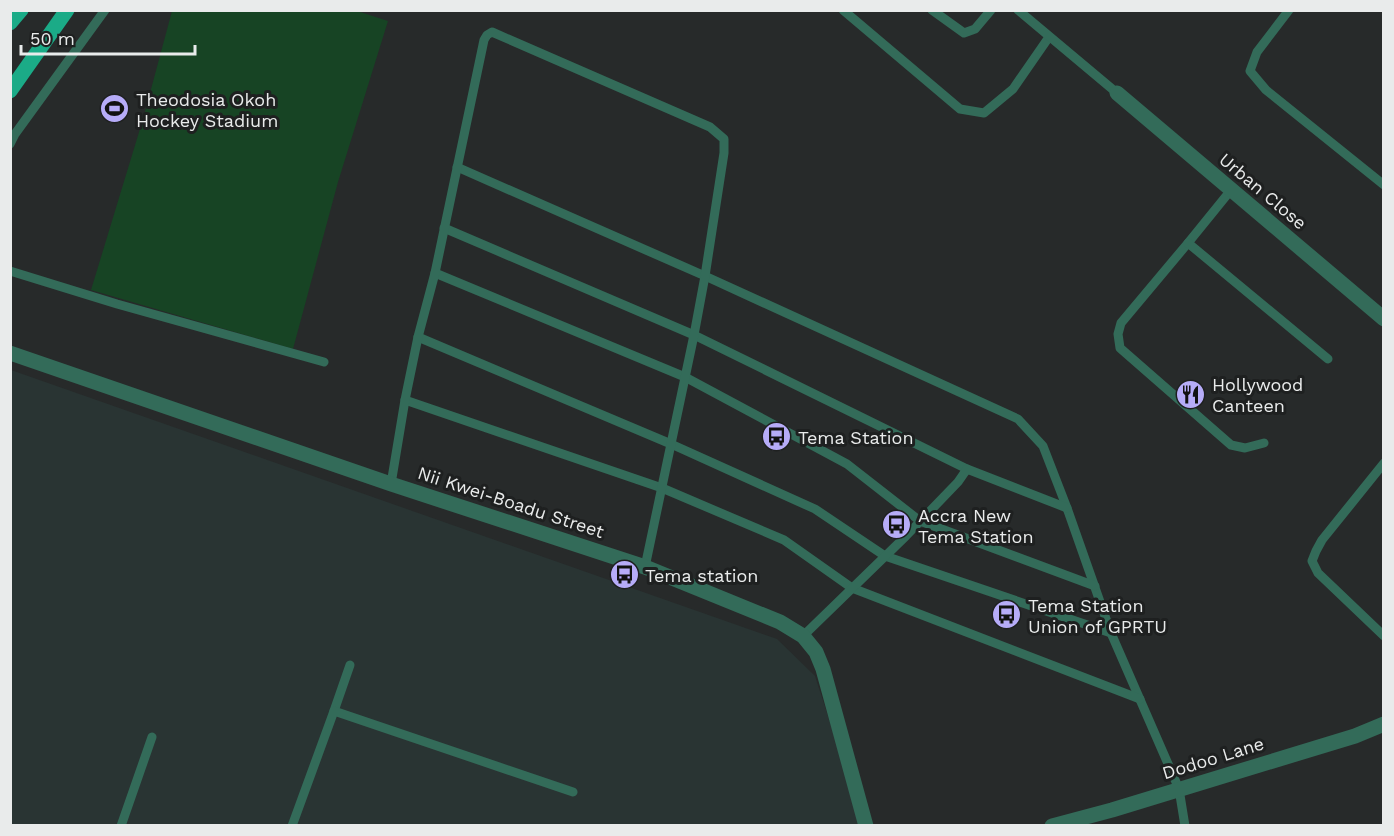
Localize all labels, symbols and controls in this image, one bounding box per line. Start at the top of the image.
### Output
scale bar [21,18,195,56]
text: 50 m [30,28,75,49]
place label: Theodosia Okoh Hockey Stadium [136,89,278,131]
sports icon: Theodosia Okoh Hockey Stadium [99,93,131,125]
street label: Urban Close [1215,148,1311,234]
place label: Hollywood Canteen [1212,374,1303,416]
restaurant icon: Hollywood Canteen [1175,378,1207,410]
bus stop icon: Tema Station [761,421,793,453]
place label: Tema Station [798,427,914,448]
street label: Nii Kwei-Boadu Street [415,462,607,542]
place label: Accra New Tema Station [918,505,1034,547]
bus stop icon: Accra New Tema Station [881,509,913,541]
bus stop icon: Tema station [608,559,640,591]
place label: Tema station [645,565,758,586]
place label: Tema Station Union of GPRTU [1028,595,1167,637]
bus stop icon: Tema Station Union of GPRTU [991,599,1023,631]
street label: Dodoo Lane [1160,733,1266,783]

